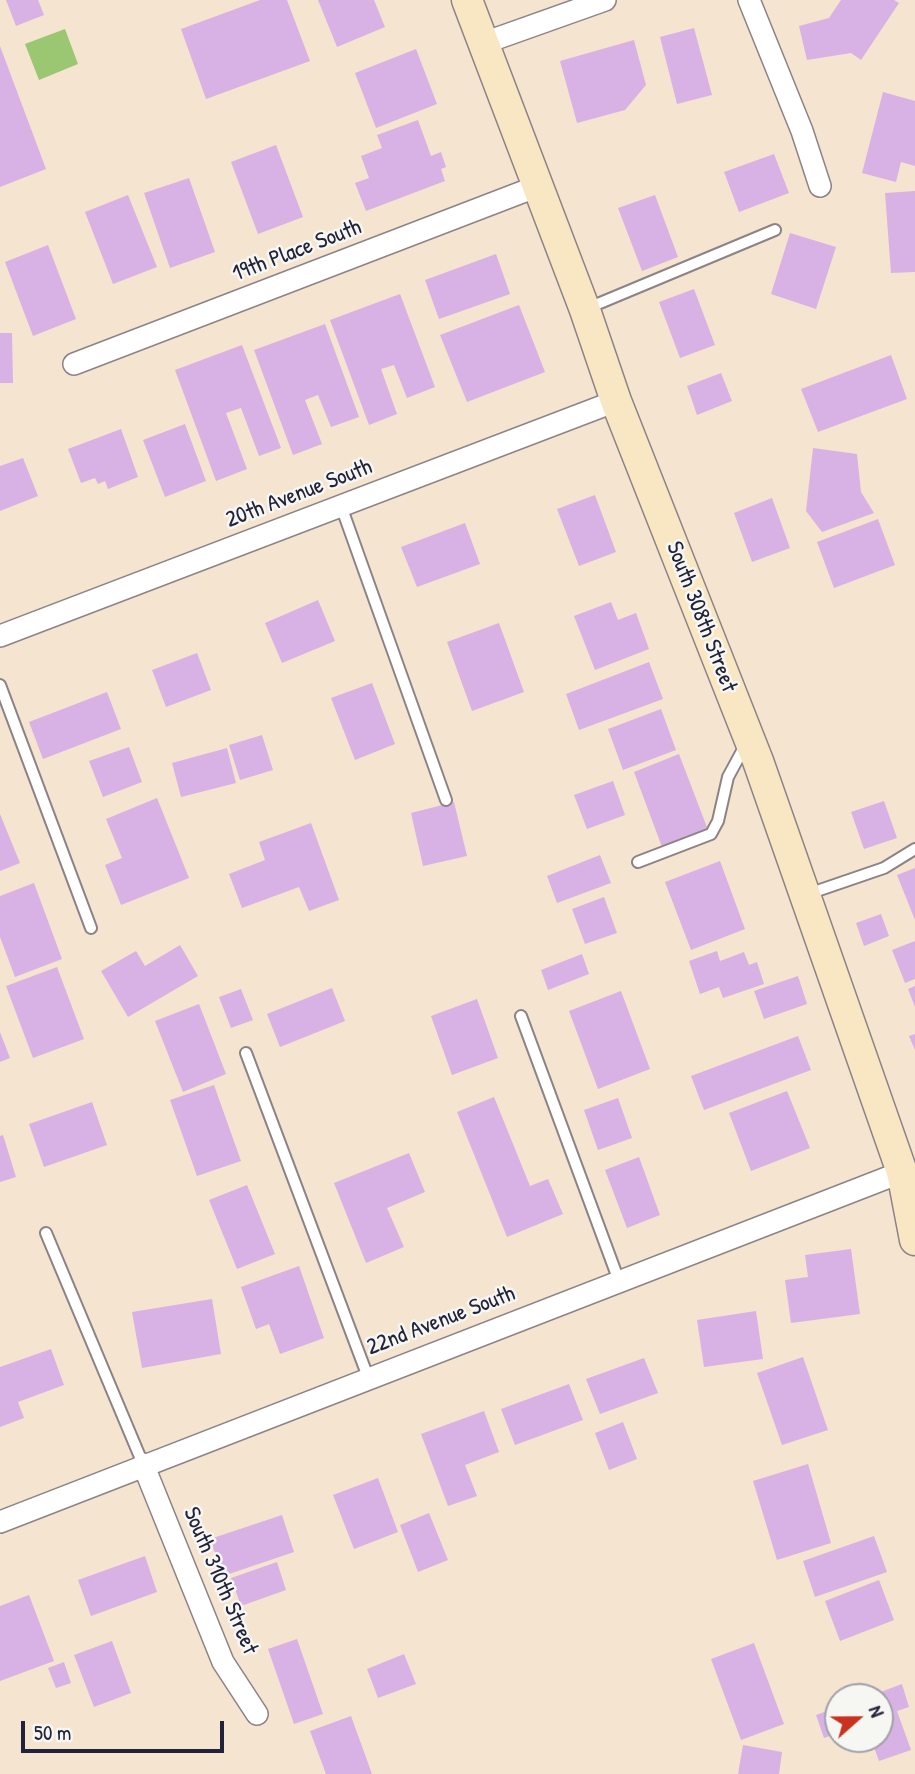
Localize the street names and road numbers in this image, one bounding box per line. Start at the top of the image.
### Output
street label: 19th Place South [229,214,365,288]
street label: 20th Avenue South [222,453,376,535]
street label: South 308th Street [660,538,742,696]
street label: 22nd Avenue South [363,1280,519,1362]
street label: South 310th Street [177,1503,263,1659]

